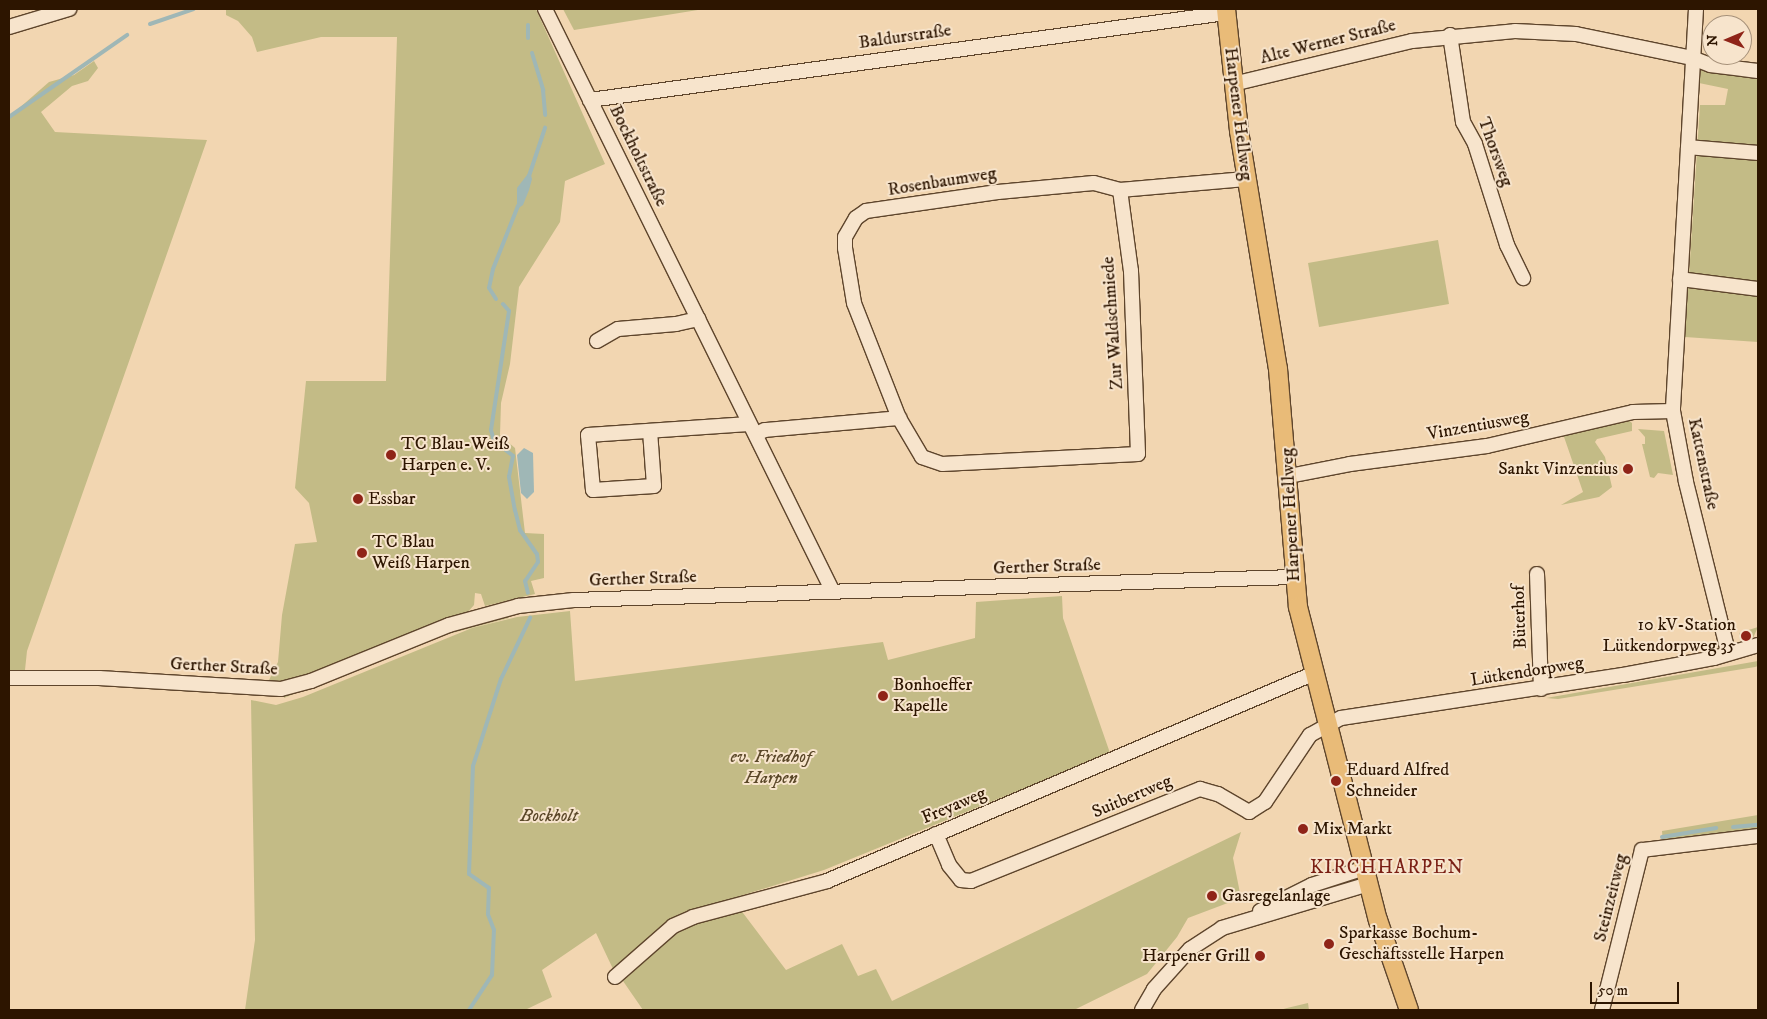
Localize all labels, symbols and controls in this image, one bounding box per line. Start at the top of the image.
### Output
street label: Alte Werner Straße [1258,15,1398,69]
north arrow [1702,15,1752,65]
street label: Baldurstraße [857,20,953,54]
text: N [1704,34,1722,46]
street label: Harpener Hellweg [1219,46,1257,182]
street label: Bockholtstraße [604,102,672,210]
street label: Thorsweg [1473,114,1517,190]
street label: Rosenbaumweg [886,163,998,201]
street label: Zur Waldschmiede [1098,256,1128,390]
street label: Vinzentiusweg [1426,406,1530,446]
street label: Kattenstraße [1683,416,1723,512]
place label: TC Blau-Weiß Harpen e. V. [401,434,509,476]
street label: Harpener Hellweg [1277,448,1305,582]
marker: TC Blau-Weiß Harpen e. V. [385,449,397,461]
place label: Sankt Vinzentius [1498,458,1618,480]
marker: Sankt Vinzentius [1622,463,1634,475]
place label: Essbar [368,488,416,510]
marker: Essbar [352,493,364,505]
place label: TC Blau Weiß Harpen [372,532,470,574]
marker: TC Blau Weiß Harpen [356,547,368,559]
street label: Gerther Straße [993,554,1101,580]
street label: Gerther Straße [589,566,697,592]
street label: Büterhof [1508,585,1532,649]
place label: 10 kV-Station Lütkendorpweg 35 [1602,615,1736,658]
marker: 10 kV-Station Lütkendorpweg 35 [1740,630,1752,642]
street label: Lütkendorpweg [1469,652,1585,692]
street label: Gerther Straße [170,653,278,681]
place label: Bonhoeffer Kapelle [893,675,972,718]
marker: Bonhoeffer Kapelle [877,690,889,702]
park label: ev. Friedhof Harpen [730,747,812,790]
place label: Eduard Alfred Schneider [1346,760,1449,802]
street label: Suitbertweg [1089,771,1175,823]
marker: Eduard Alfred Schneider [1330,775,1342,787]
street label: Freyaweg [918,783,990,829]
park label: Bockholt [520,805,578,827]
place label: Mix Markt [1313,818,1392,840]
marker: Mix Markt [1297,823,1309,835]
street label: Steinzeitweg [1590,852,1632,944]
district label: KIRCHHARPEN [1309,857,1465,879]
place label: Gasregelanlage [1222,885,1330,907]
marker: Gasregelanlage [1206,890,1218,902]
place label: Sparkasse Bochum- Geschäftsstelle Harpen [1339,923,1504,966]
marker: Sparkasse Bochum- Geschäftsstelle Harpen [1323,938,1335,950]
place label: Harpener Grill [1142,945,1250,967]
marker: Harpener Grill [1254,950,1266,962]
scale bar [1592,972,1681,1004]
text: 50 m [1598,981,1628,1000]

